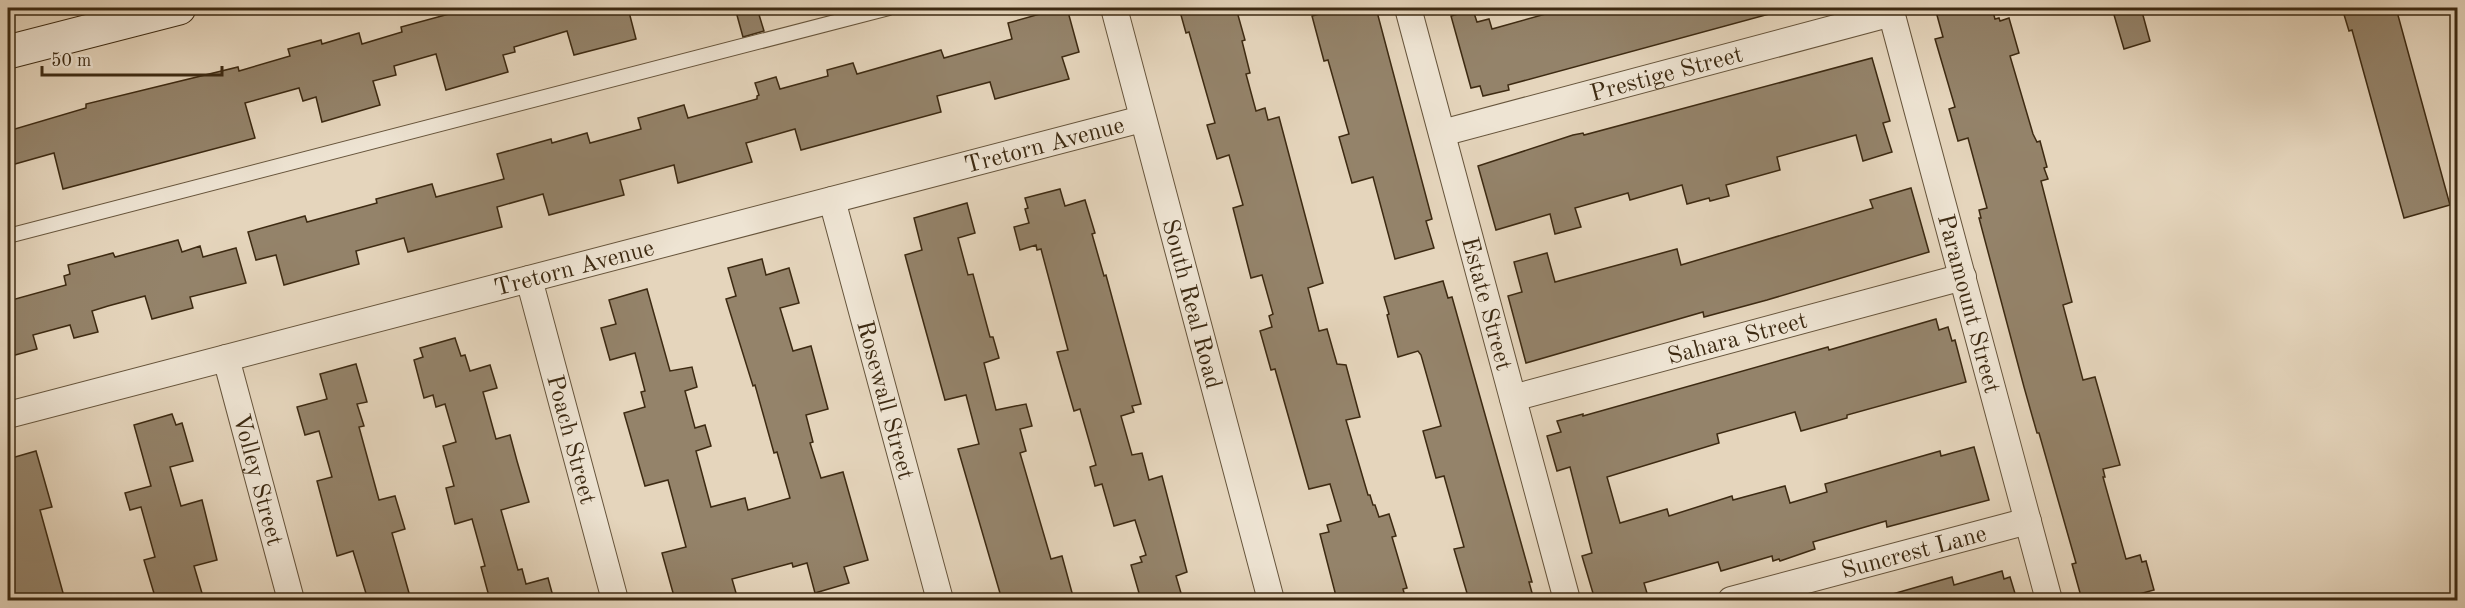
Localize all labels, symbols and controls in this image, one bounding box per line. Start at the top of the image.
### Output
scale bar [42,39,222,77]
street label: Prestige Street [1588,43,1746,107]
text: 50 m [51,52,91,70]
street label: Tretorn Avenue [962,114,1127,179]
street label: Paramount Street [1932,212,2003,396]
street label: South Real Road [1157,217,1224,392]
street label: Estate Street [1456,235,1515,373]
street label: Tretorn Avenue [492,237,657,302]
street label: Sahara Street [1665,309,1810,370]
street label: Rosewall Street [851,318,917,482]
street label: Poach Street [541,373,599,507]
street label: Volley Street [228,412,286,549]
street label: Suncrest Lane [1839,523,1990,584]

